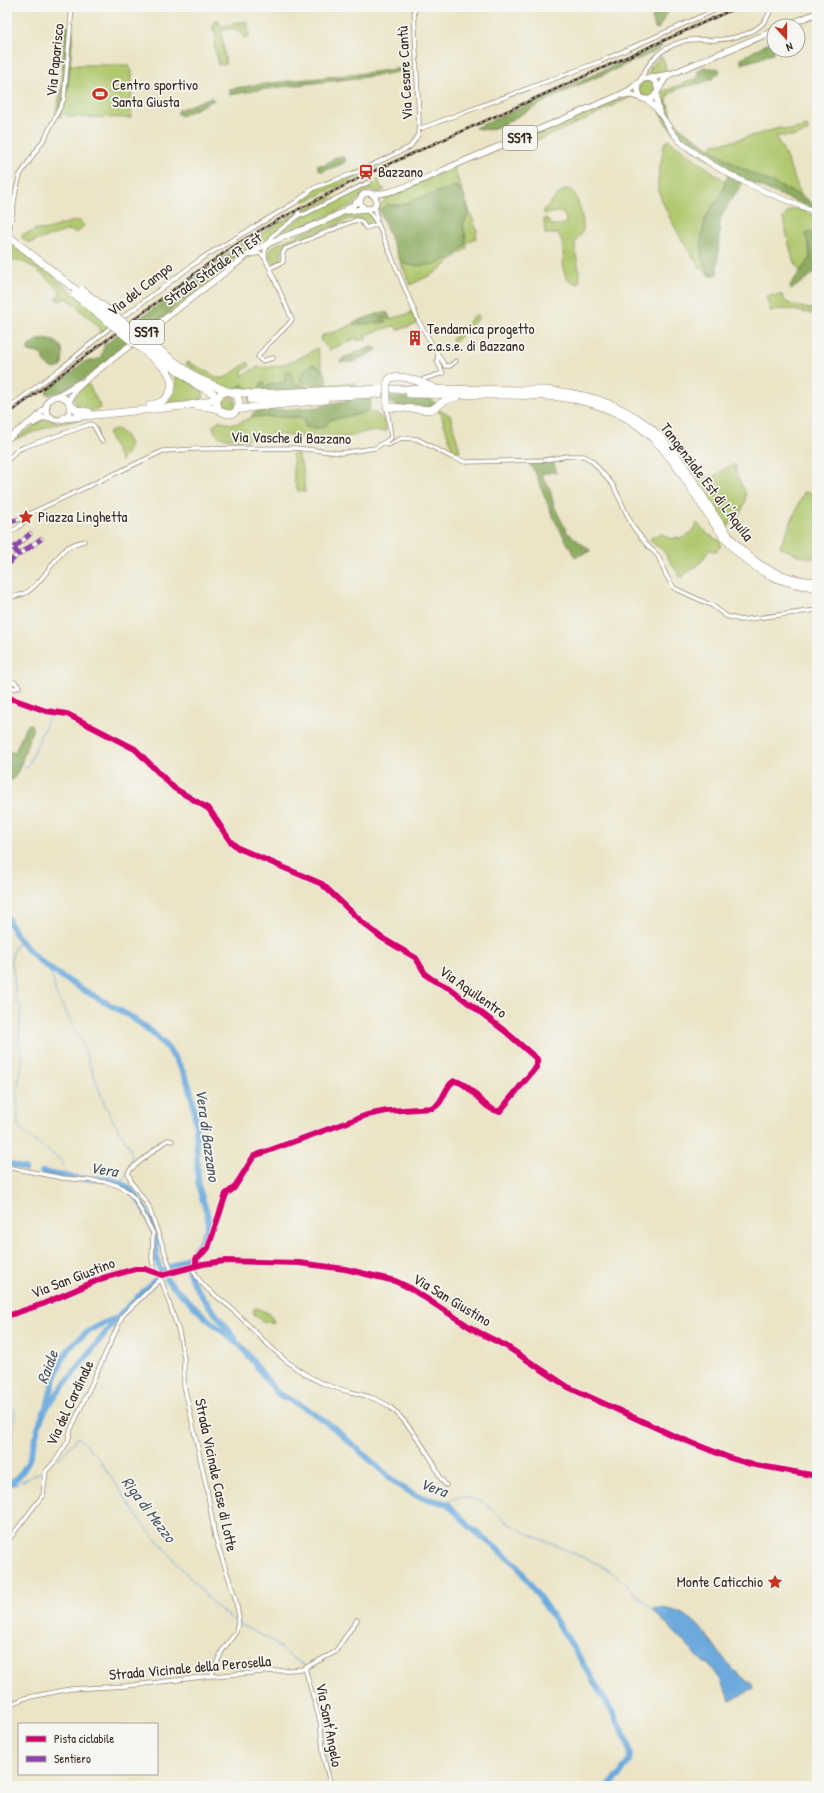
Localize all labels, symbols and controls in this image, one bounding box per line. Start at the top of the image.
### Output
north arrow [766,18,806,58]
street label: Via Paparisco [40,22,69,97]
street label: Via Cesare Cantù [392,25,417,121]
text: N [784,40,795,55]
place label: Centro sportivo Santa Giusta [112,74,198,112]
sports icon: Centro sportivo Santa Giusta [91,85,109,103]
road number: SS17 [503,126,537,150]
place label: Bazzano [378,161,423,182]
station icon: Bazzano [357,163,375,181]
street label: Strada Statale 17 Est [160,226,267,310]
street label: Via del Campo [103,257,177,321]
place label: Tendamica progetto c.a.s.e. di Bazzano [427,318,534,356]
road number: SS17 [130,320,164,344]
building icon: Tendamica progetto c.a.s.e. di Bazzano [406,329,424,347]
street label: Tangenziale Est di L'Aquila [656,418,759,545]
street label: Via Vasche di Bazzano [231,426,351,449]
place label: Piazza Linghetta [38,506,128,527]
place icon: Piazza Linghetta [17,508,35,526]
street label: Via Aquilentro [435,960,511,1023]
water label: Vera di Bazzano [191,1087,226,1184]
water label: Vera [89,1156,121,1182]
street label: Via San Giustino [28,1252,118,1303]
street label: Via San Giustino [409,1268,495,1331]
water label: Raiale [31,1347,63,1387]
street label: Via del Cardinale [41,1357,99,1449]
street label: Strada Vicinale Case di Lotte [190,1397,243,1553]
water label: Riga di Mezzo [117,1471,182,1548]
water label: Vera [417,1472,452,1503]
place label: Monte Caticchio [677,1571,763,1592]
place icon: Monte Caticchio [766,1573,784,1591]
street label: Strada Vicinale della Perosella [108,1650,272,1685]
street label: Via Sant'Angelo [311,1681,348,1769]
legend [18,1723,158,1775]
text: Pista ciclabile [54,1730,114,1747]
text: Sentiero [54,1750,91,1767]

